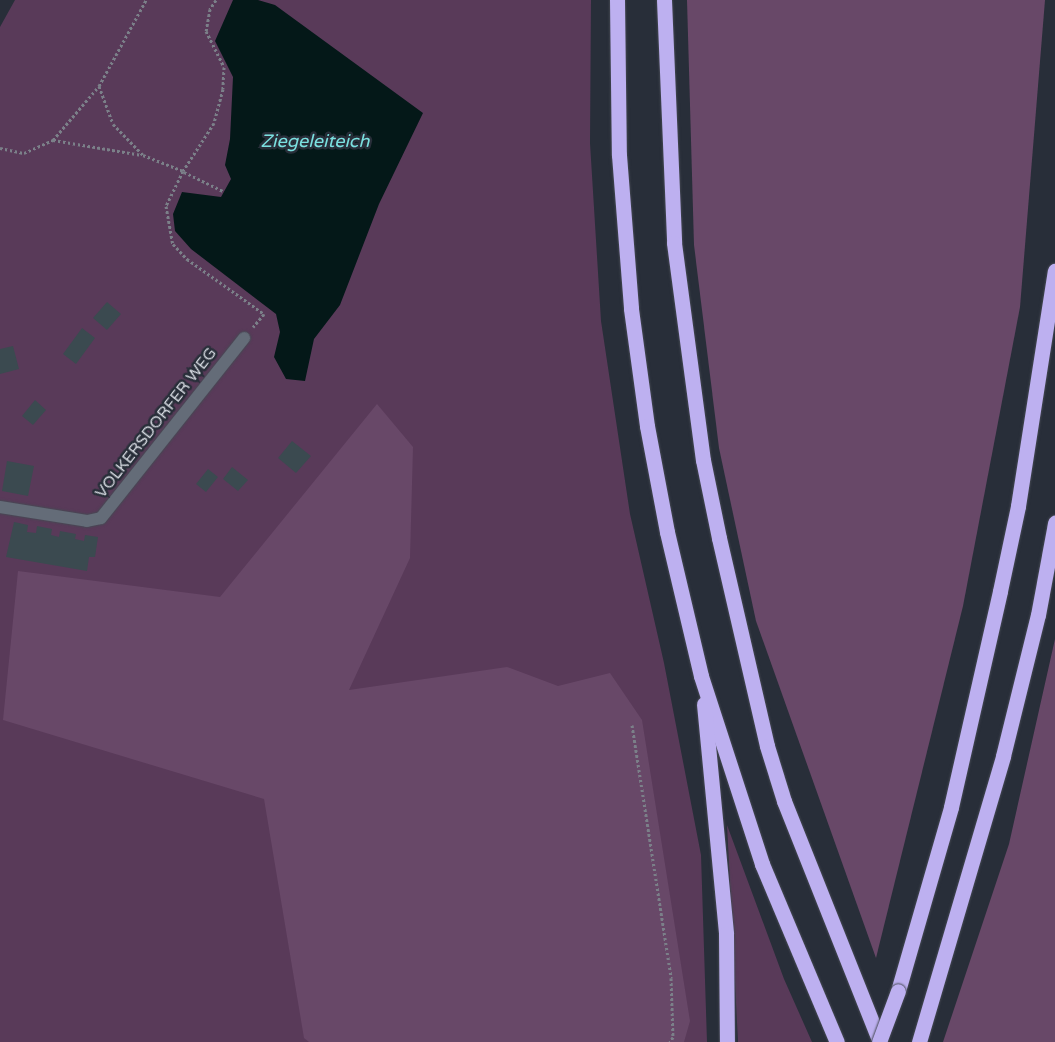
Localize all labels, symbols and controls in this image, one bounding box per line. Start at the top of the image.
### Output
water label: Ziegeleiteich [261,130,369,152]
street label: VOLKERSDORFER WEG [91,344,221,502]

